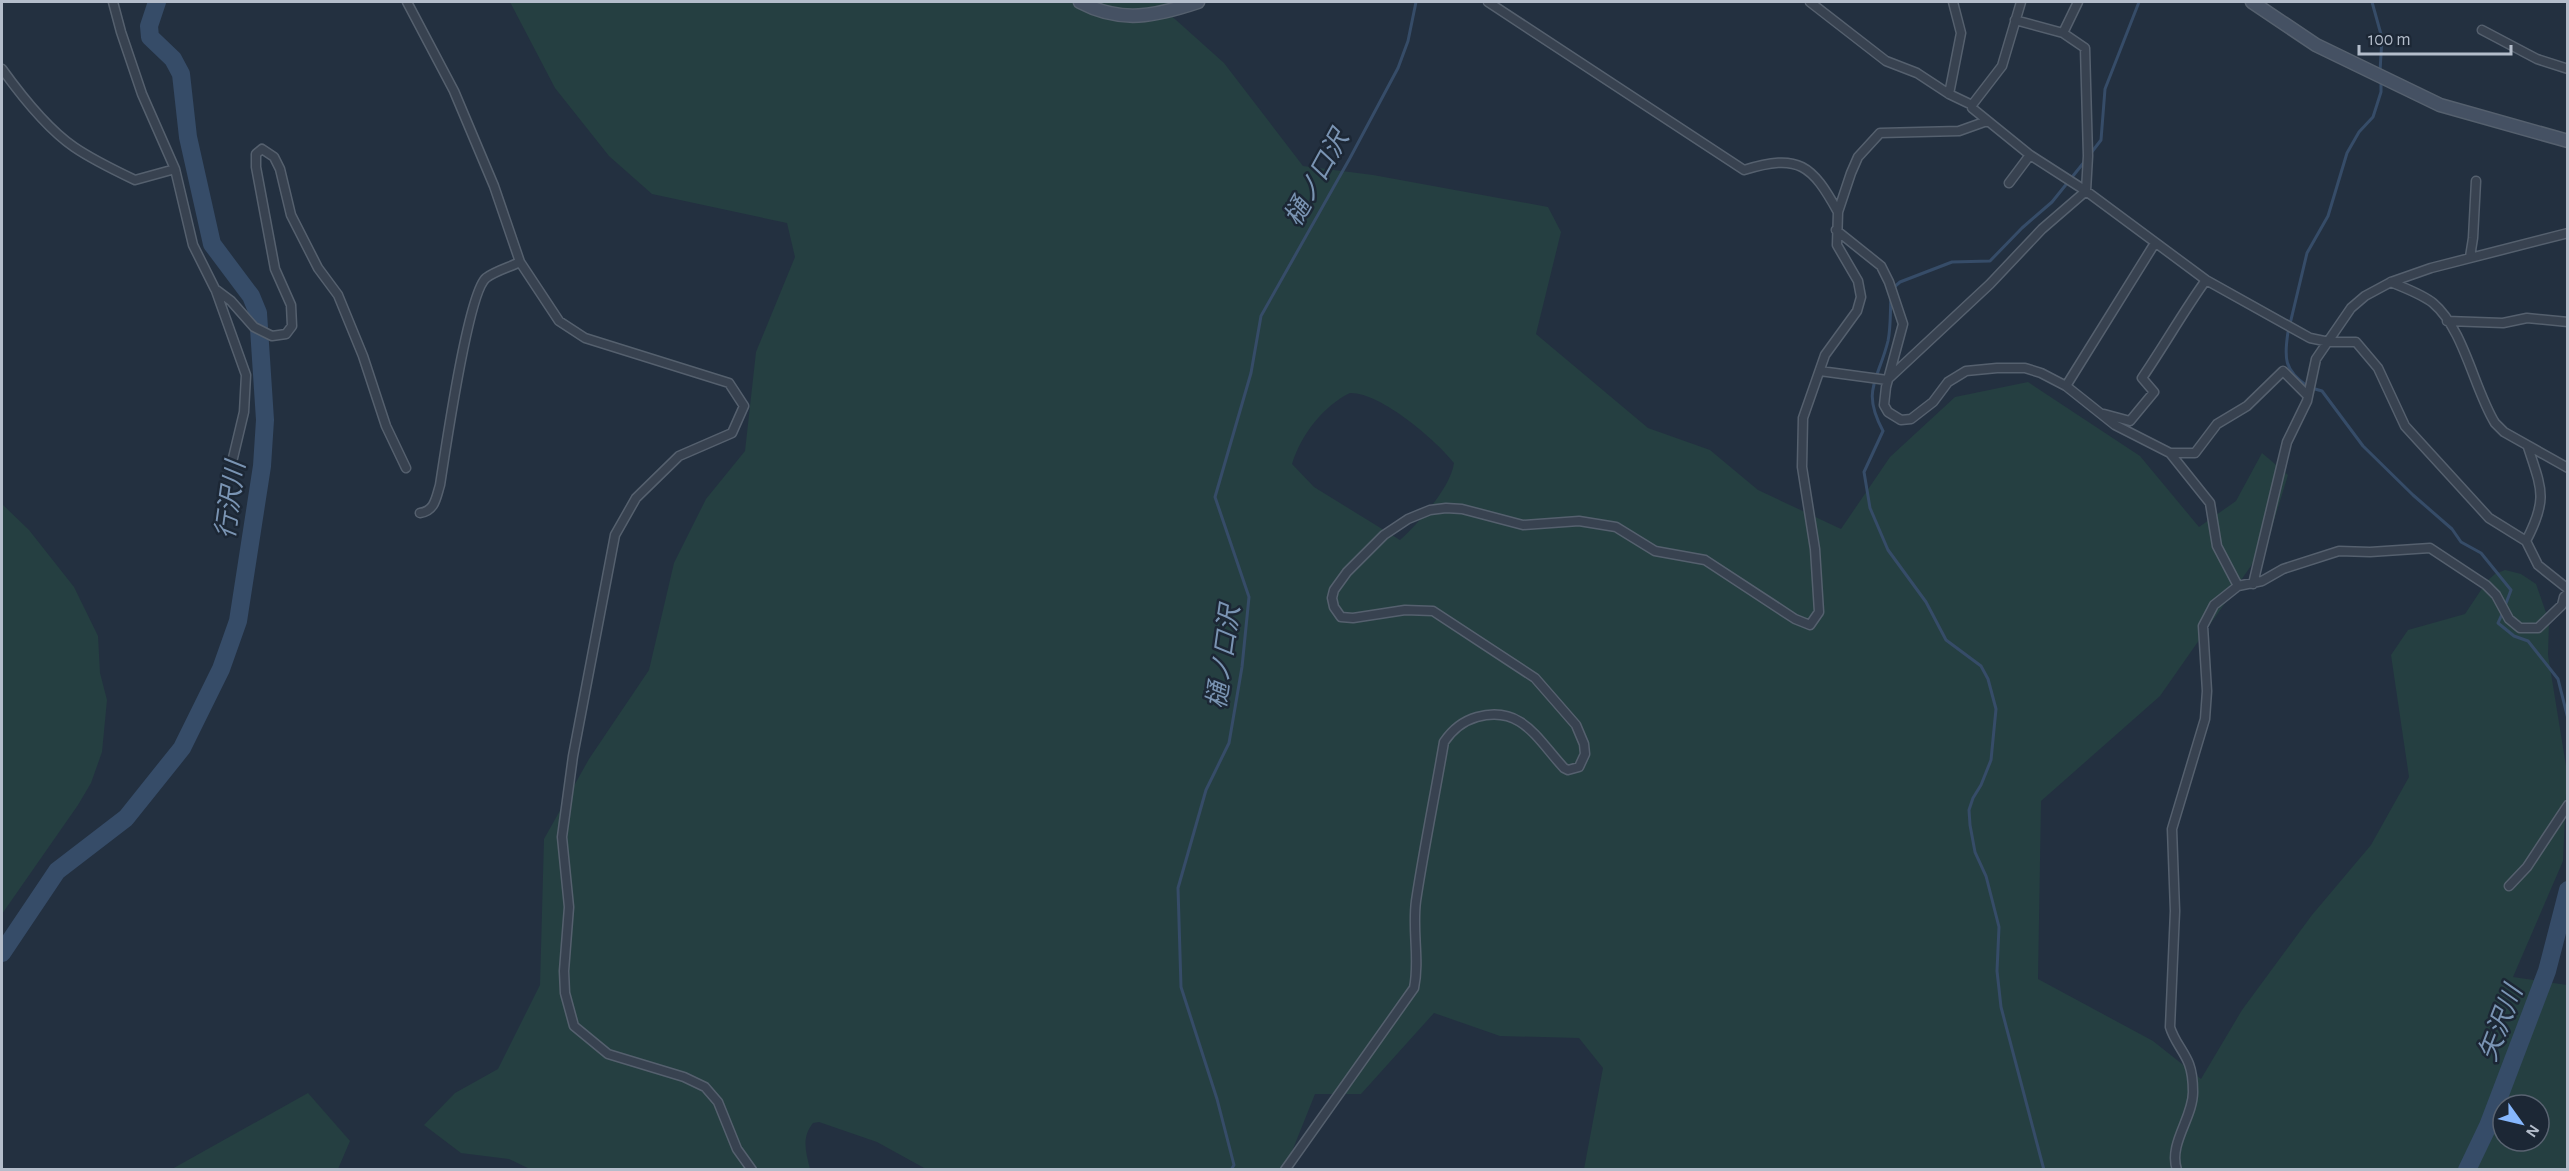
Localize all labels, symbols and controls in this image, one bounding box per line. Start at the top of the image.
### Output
scale bar [2359,18,2510,56]
text: 100 m [2368,31,2411,49]
water label: 樋ノ口沢 [1279,124,1355,230]
water label: 行沢川 [212,457,250,541]
water label: 樋ノ口沢 [1203,601,1245,710]
water label: 矢沢川 [2474,979,2528,1064]
north arrow [2491,1093,2551,1153]
text: N [2523,1122,2542,1140]

